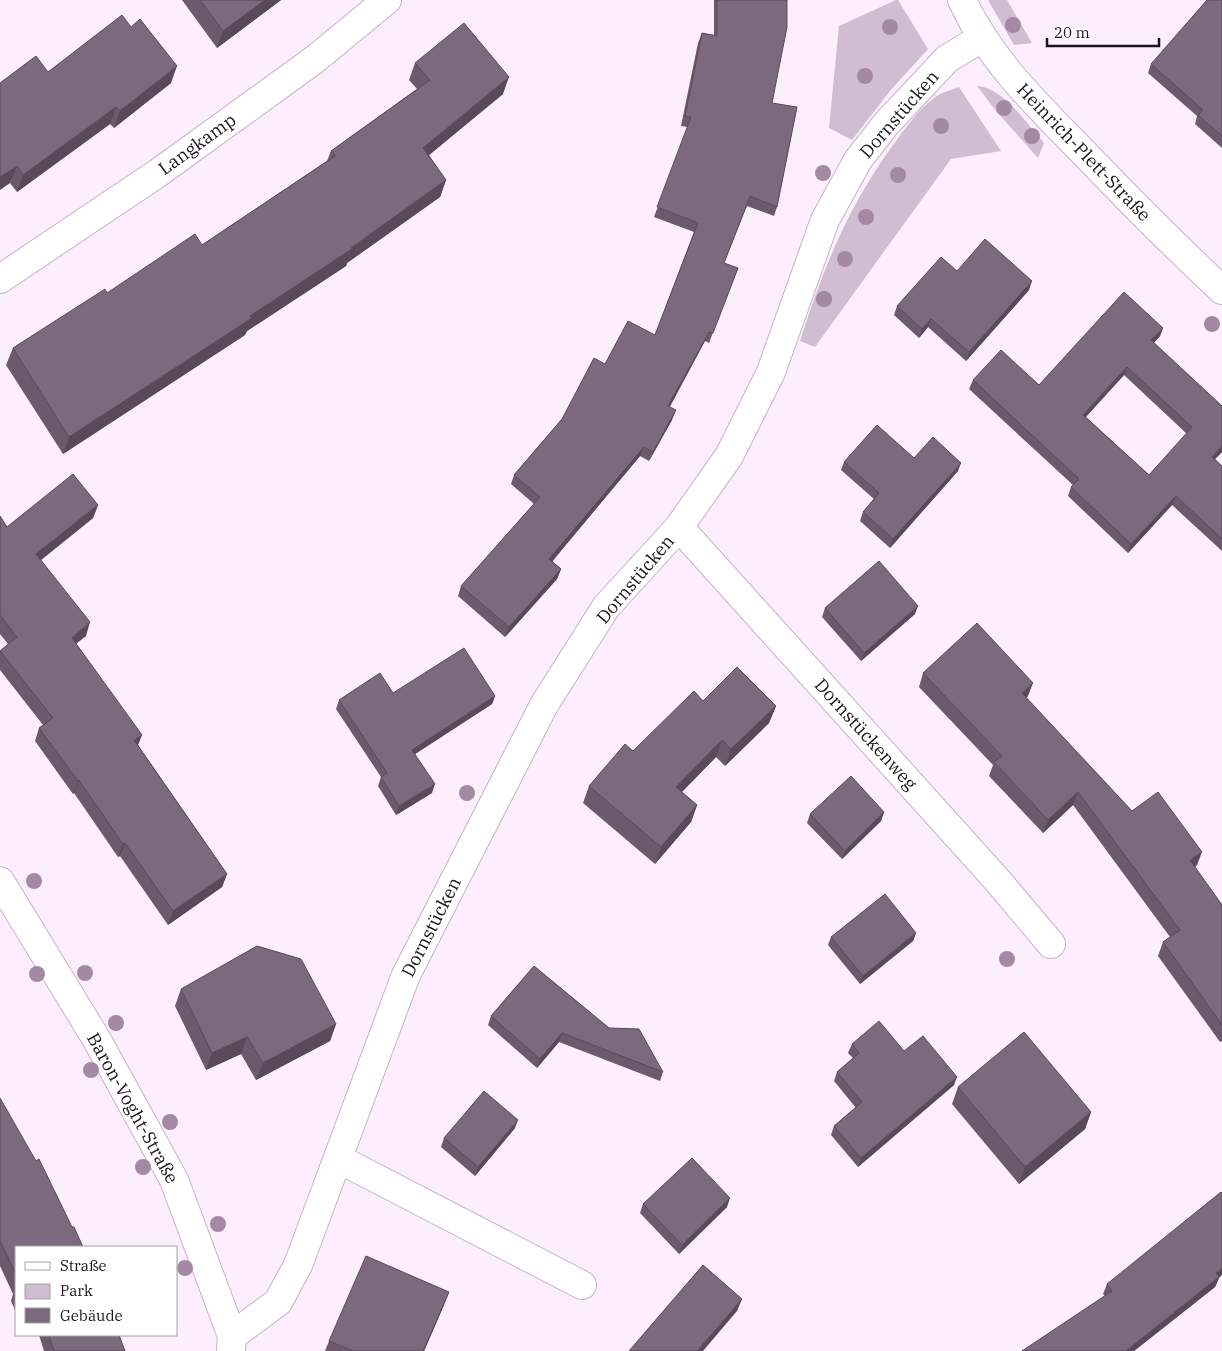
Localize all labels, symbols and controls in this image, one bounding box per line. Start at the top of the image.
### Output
scale bar [1047,15,1160,47]
text: 20 m [1054,23,1090,42]
street label: Dornstücken [855,65,943,163]
street label: Heinrich-Plett-Straße [1012,78,1156,226]
street label: Langkamp [154,108,240,180]
street label: Dornstücken [591,530,679,628]
street label: Dornstückenweg [810,673,922,795]
street label: Dornstücken [396,873,466,981]
street label: Baron-Voght-Straße [82,1029,184,1187]
legend [15,1246,178,1336]
text: Straße [60,1256,107,1275]
text: Park [60,1281,93,1300]
text: Gebäude [60,1306,123,1325]

